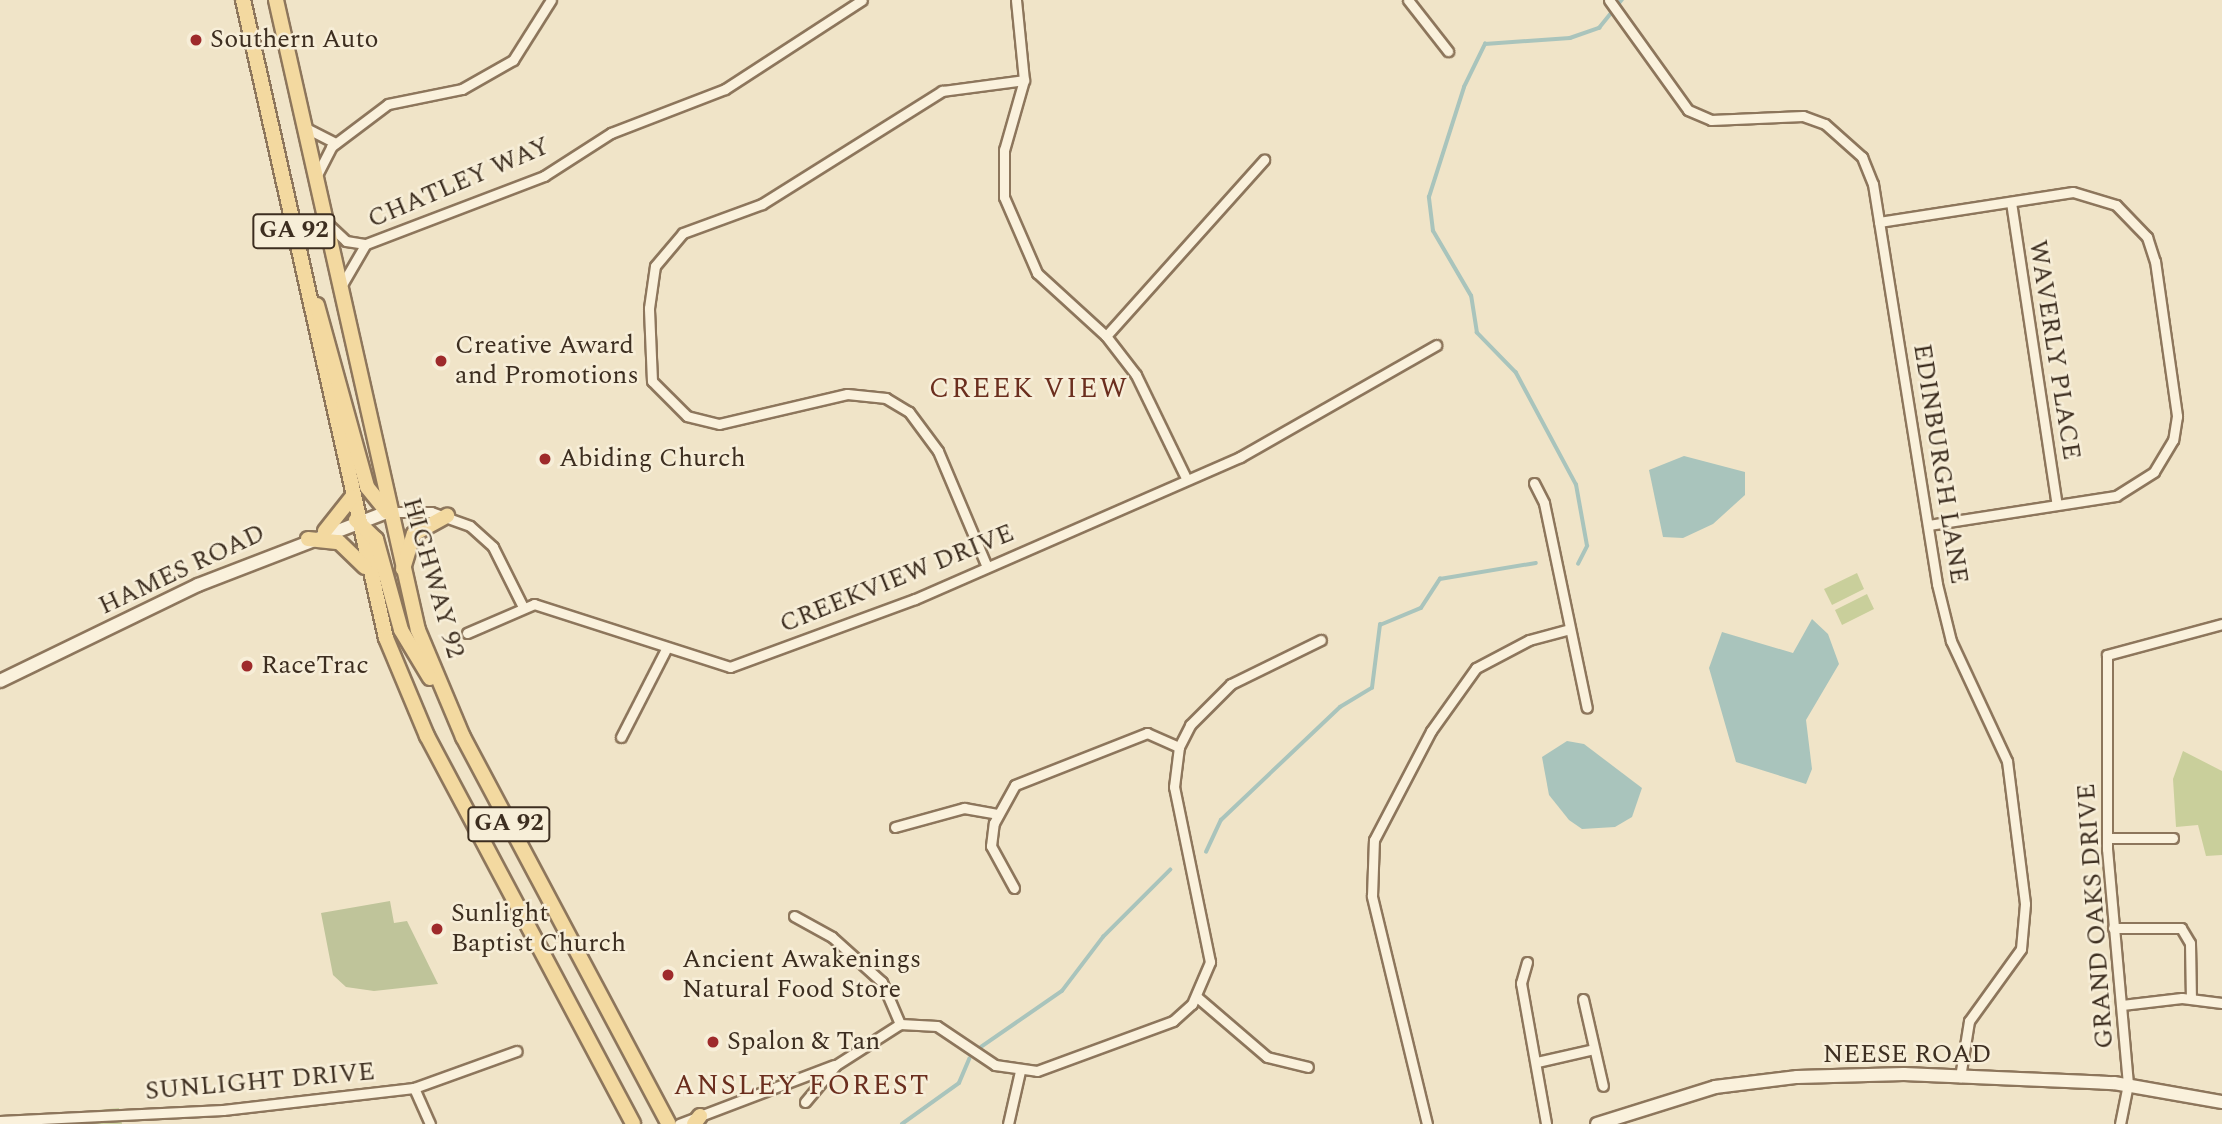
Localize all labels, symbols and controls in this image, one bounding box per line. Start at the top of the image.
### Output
place label: Southern Auto [210,24,379,56]
marker: Southern Auto [188,32,204,48]
street label: CHATLEY WAY [363,131,555,235]
road number: GA 92 [252,210,336,252]
street label: WAVERLY PLACE [2021,238,2087,462]
place label: Creative Award and Promotions [455,330,639,392]
street label: EDINBURGH LANE [1906,342,1974,586]
marker: Creative Award and Promotions [433,353,449,369]
district label: CREEK VIEW [930,372,1128,406]
place label: Abiding Church [559,443,746,475]
marker: Abiding Church [537,451,553,467]
street label: HIGHWAY 92 [395,494,471,662]
street label: HAMES ROAD [94,518,270,622]
street label: CREEKVIEW DRIVE [775,518,1019,640]
place label: RaceTrac [261,650,369,682]
marker: RaceTrac [239,658,255,674]
street label: GRAND OAKS DRIVE [2071,782,2121,1050]
road number: GA 92 [467,804,551,844]
place label: Sunlight Baptist Church [451,898,626,960]
marker: Sunlight Baptist Church [429,921,445,937]
place label: Ancient Awakenings Natural Food Store [682,944,921,1006]
marker: Ancient Awakenings Natural Food Store [660,967,676,983]
place label: Spalon & Tan [727,1026,880,1058]
marker: Spalon & Tan [705,1034,721,1050]
street label: NEESE ROAD [1823,1039,1991,1071]
street label: SUNLIGHT DRIVE [144,1056,376,1108]
district label: ANSLEY FOREST [675,1069,929,1103]

